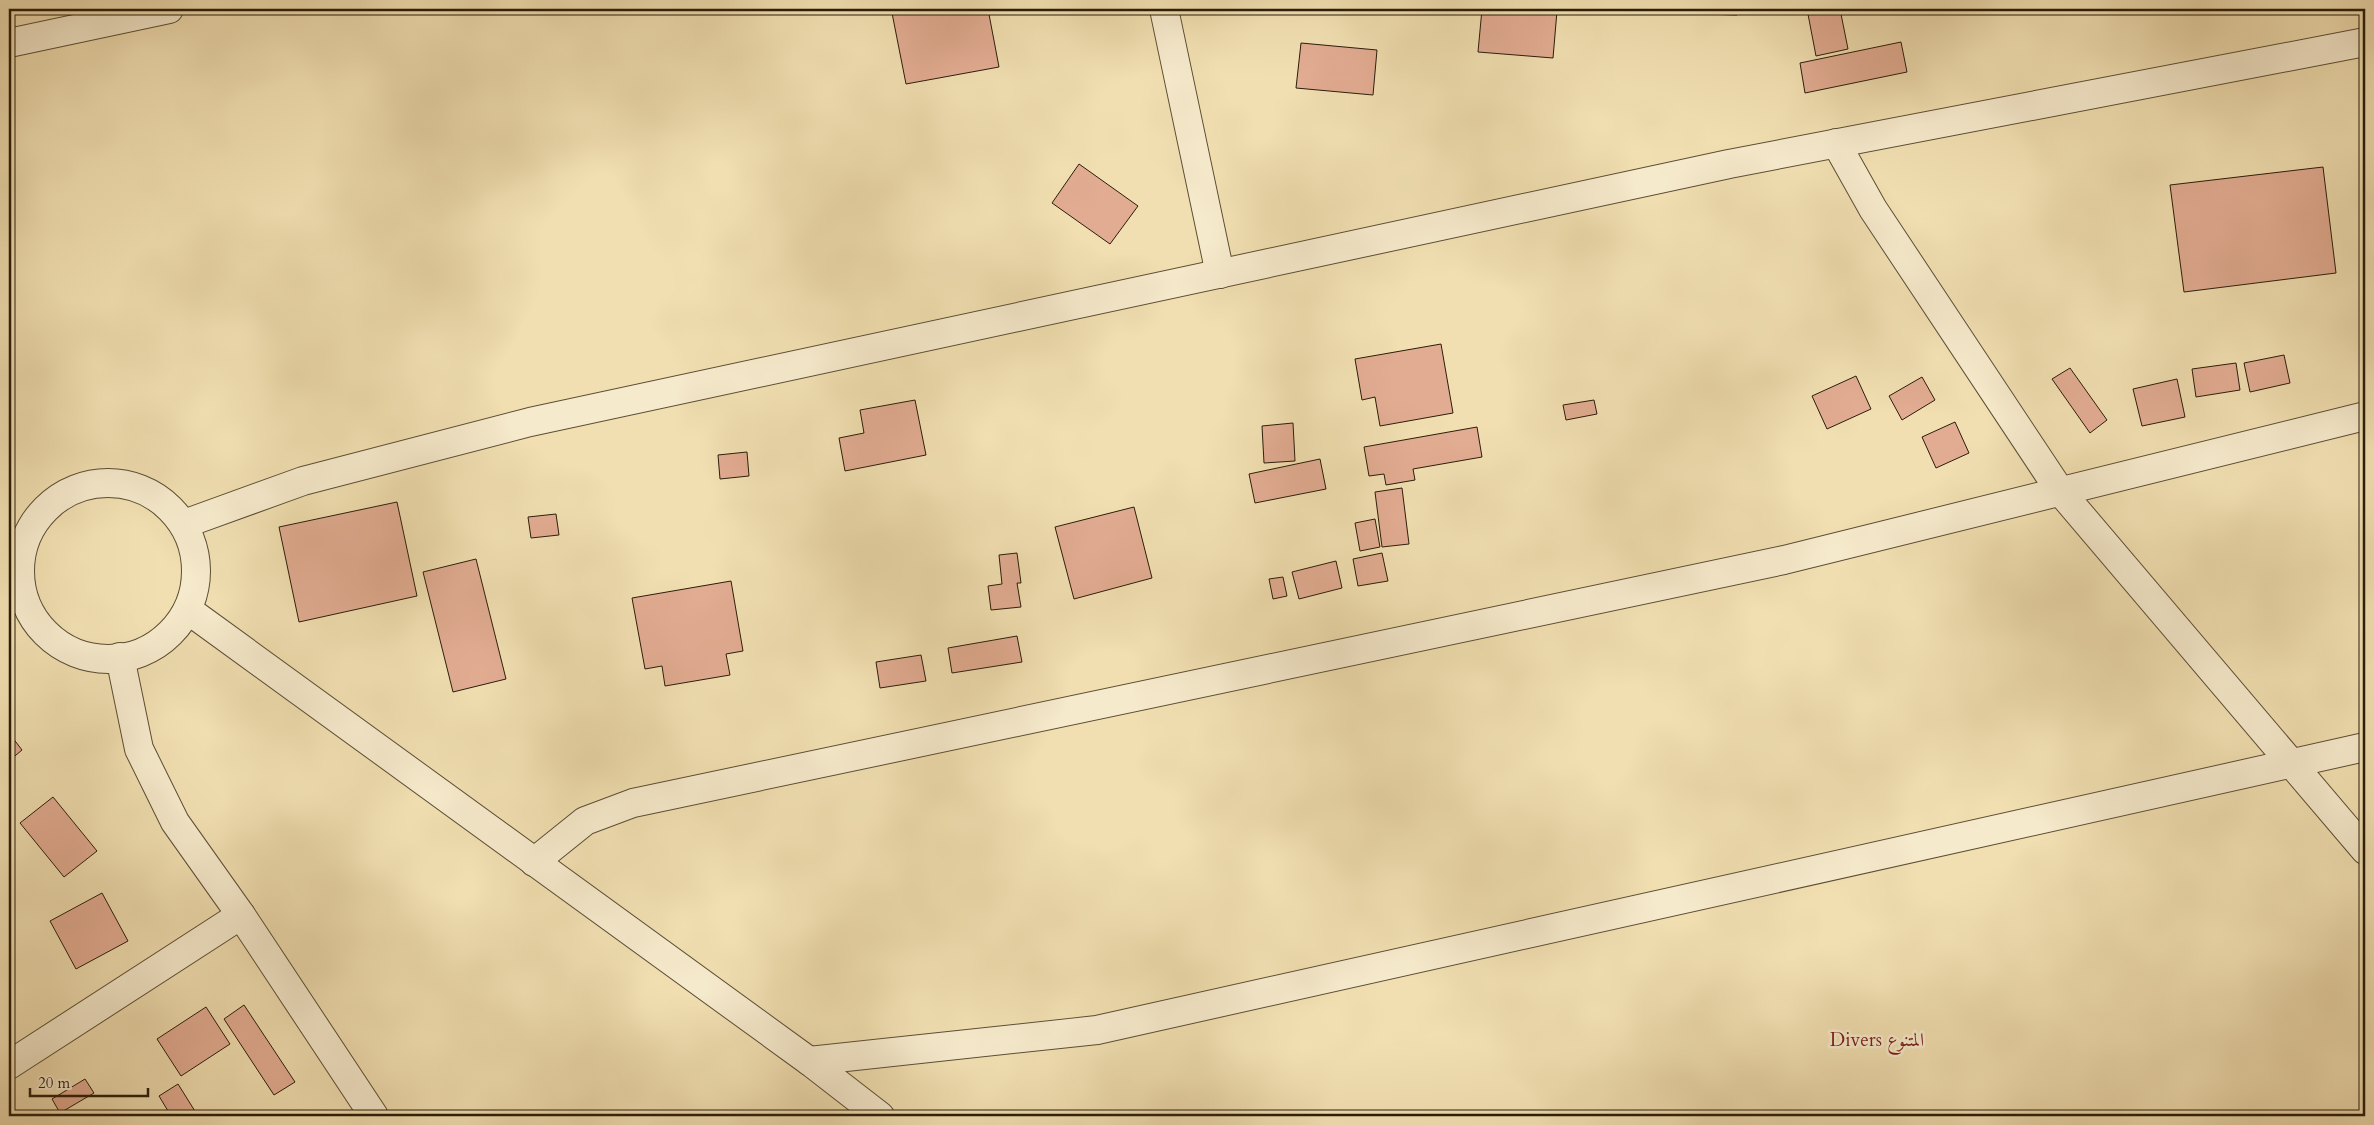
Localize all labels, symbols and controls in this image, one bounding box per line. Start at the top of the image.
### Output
district label: Divers المتنوع [1830,1027,1924,1055]
scale bar [30,1065,148,1097]
text: 20 m [38,1073,70,1093]

